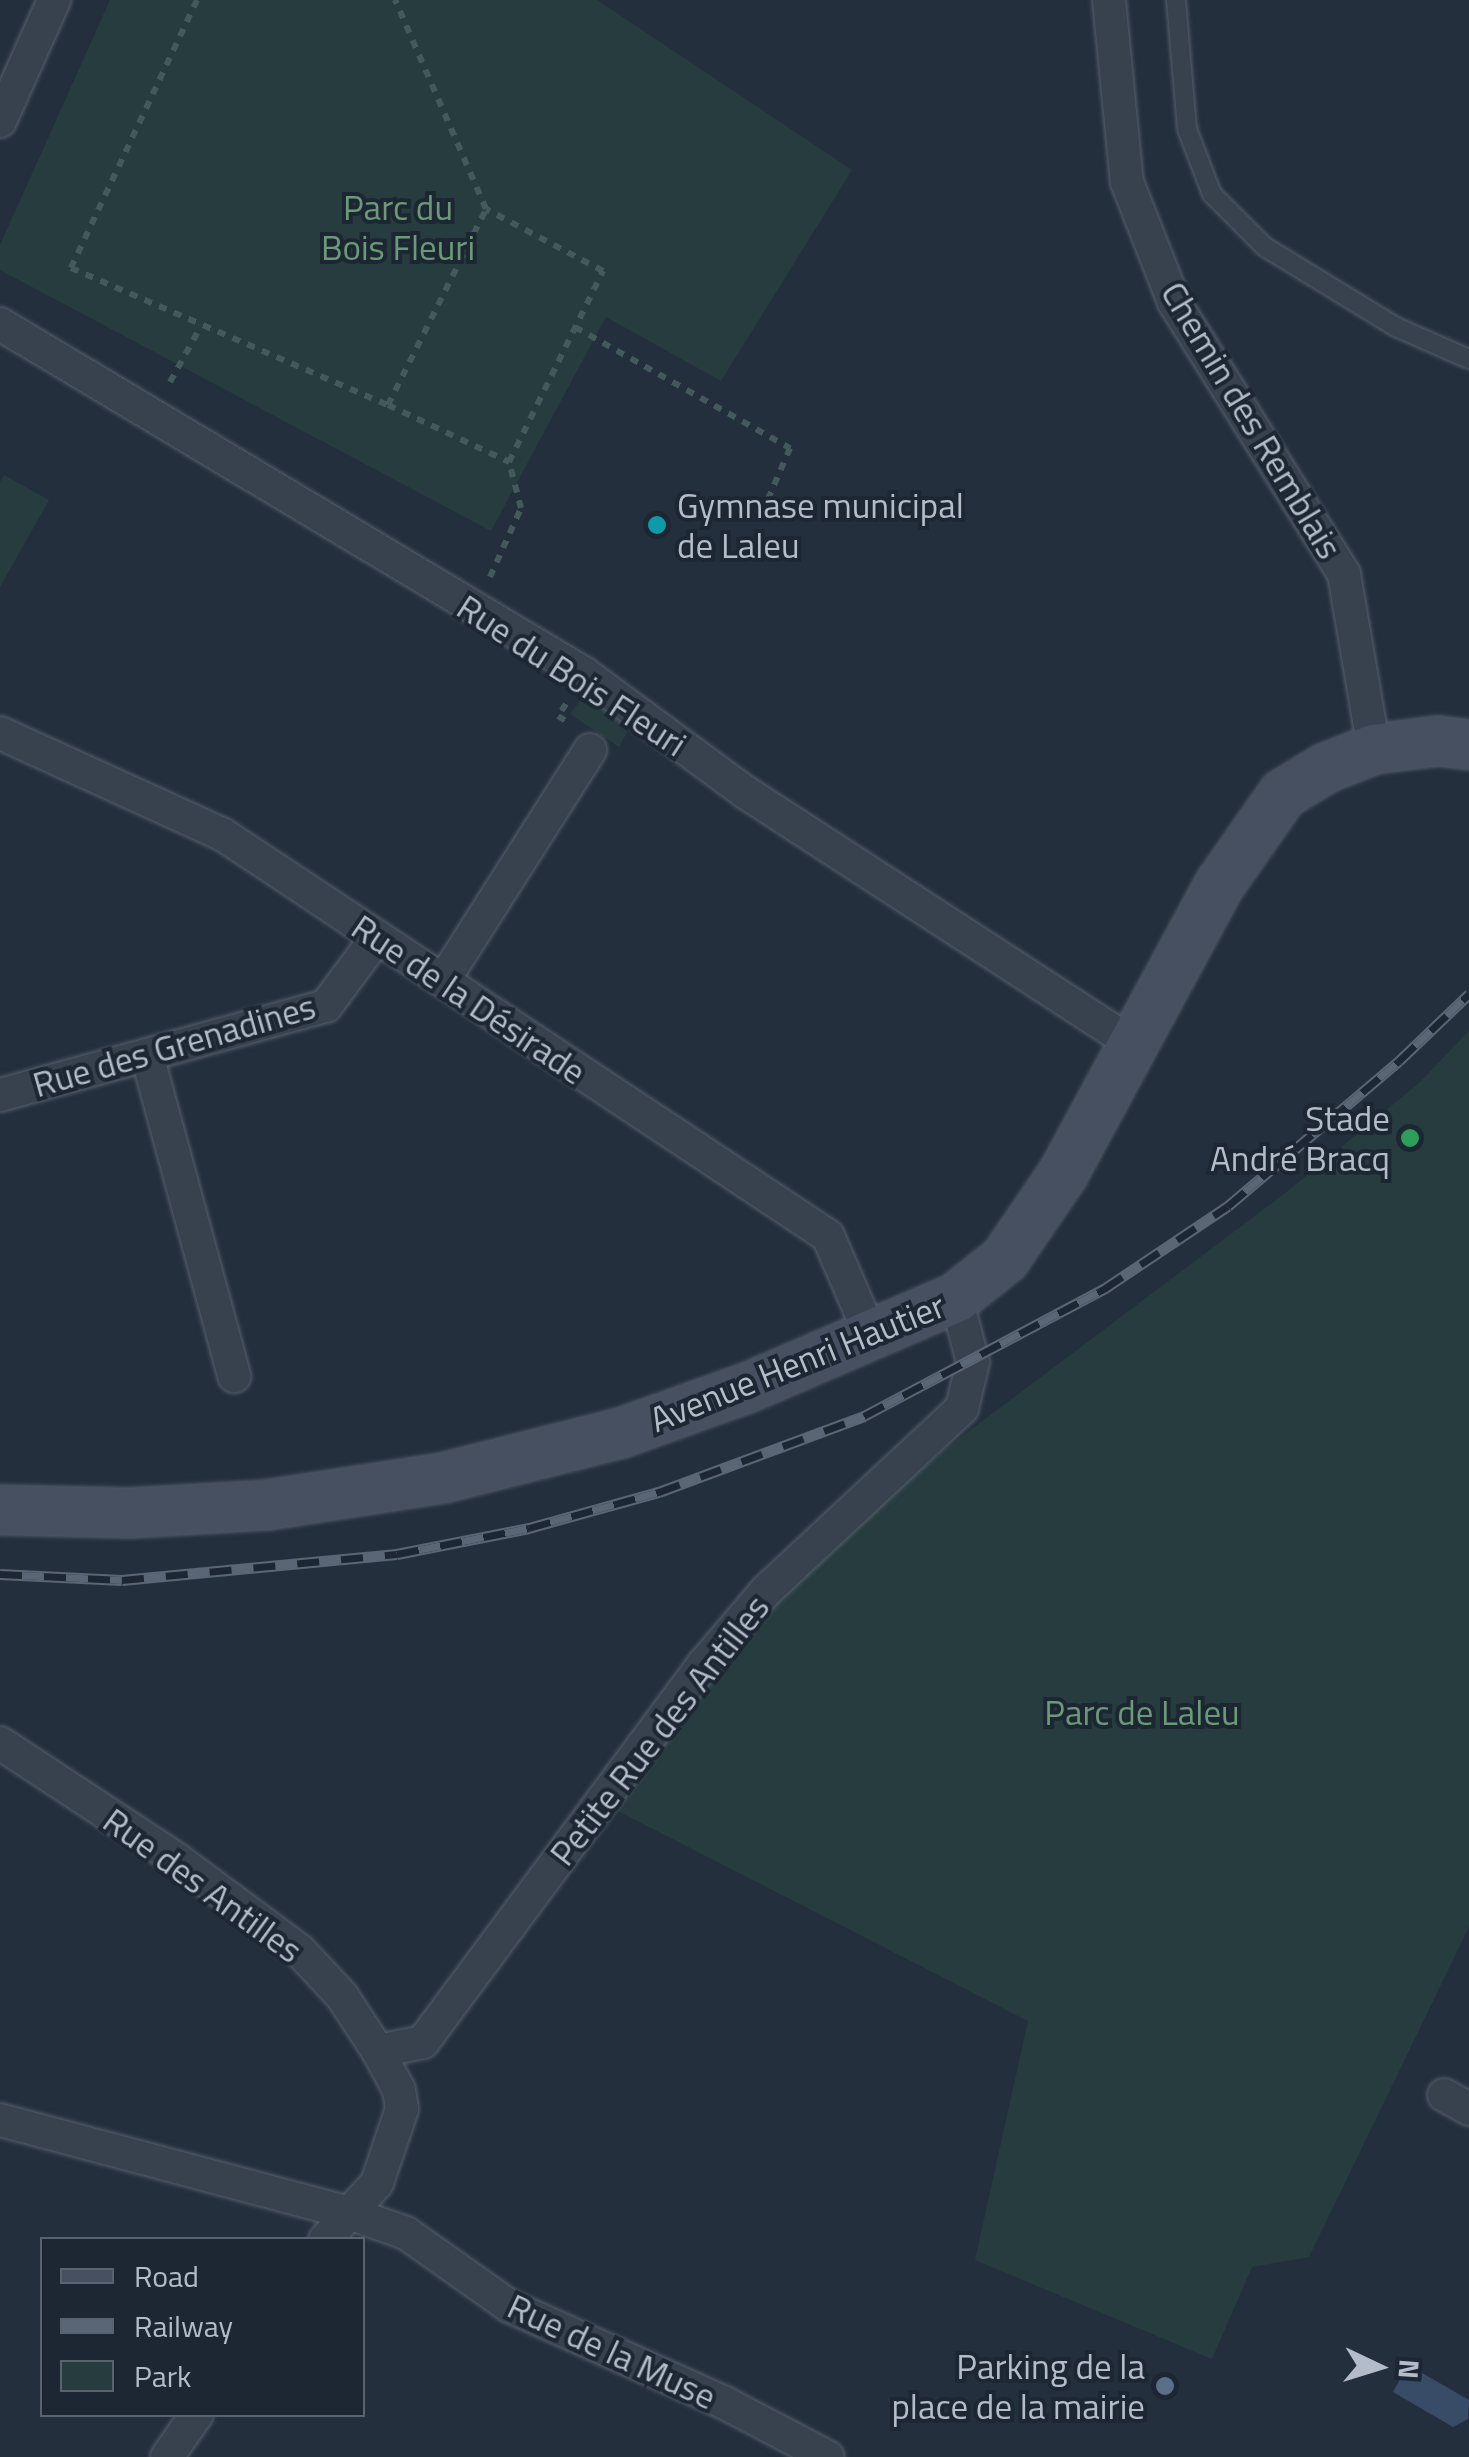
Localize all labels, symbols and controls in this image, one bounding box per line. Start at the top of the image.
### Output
park label: Parc du Bois Fleuri [321,186,475,268]
street label: Chemin des Remblais [1153,274,1351,566]
place label: Gymnase municipal de Laleu [677,484,964,566]
marker: Gymnase municipal de Laleu [646,514,668,536]
street label: Rue du Bois Fleuri [450,585,694,765]
street label: Rue de la Désirade [344,905,594,1093]
street label: Rue des Grenadines [28,985,320,1105]
place label: Stade André Bracq [1210,1097,1390,1179]
marker: Stade André Bracq [1399,1127,1421,1149]
street label: Avenue Henri Hautier [644,1284,950,1440]
street label: Petite Rue des Antilles [541,1587,777,1873]
park label: Parc de Laleu [1044,1691,1240,1733]
street label: Rue des Antilles [96,1799,310,1971]
legend [40,2237,365,2417]
text: Road [134,2253,199,2299]
street label: Rue de la Muse [501,2285,723,2417]
text: Railway [134,2303,233,2349]
north arrow [1329,2317,1429,2417]
place label: Parking de la place de la mairie [891,2345,1145,2427]
text: Park [134,2353,191,2399]
text: N [1387,2358,1432,2380]
marker: Parking de la place de la mairie [1154,2375,1176,2397]

